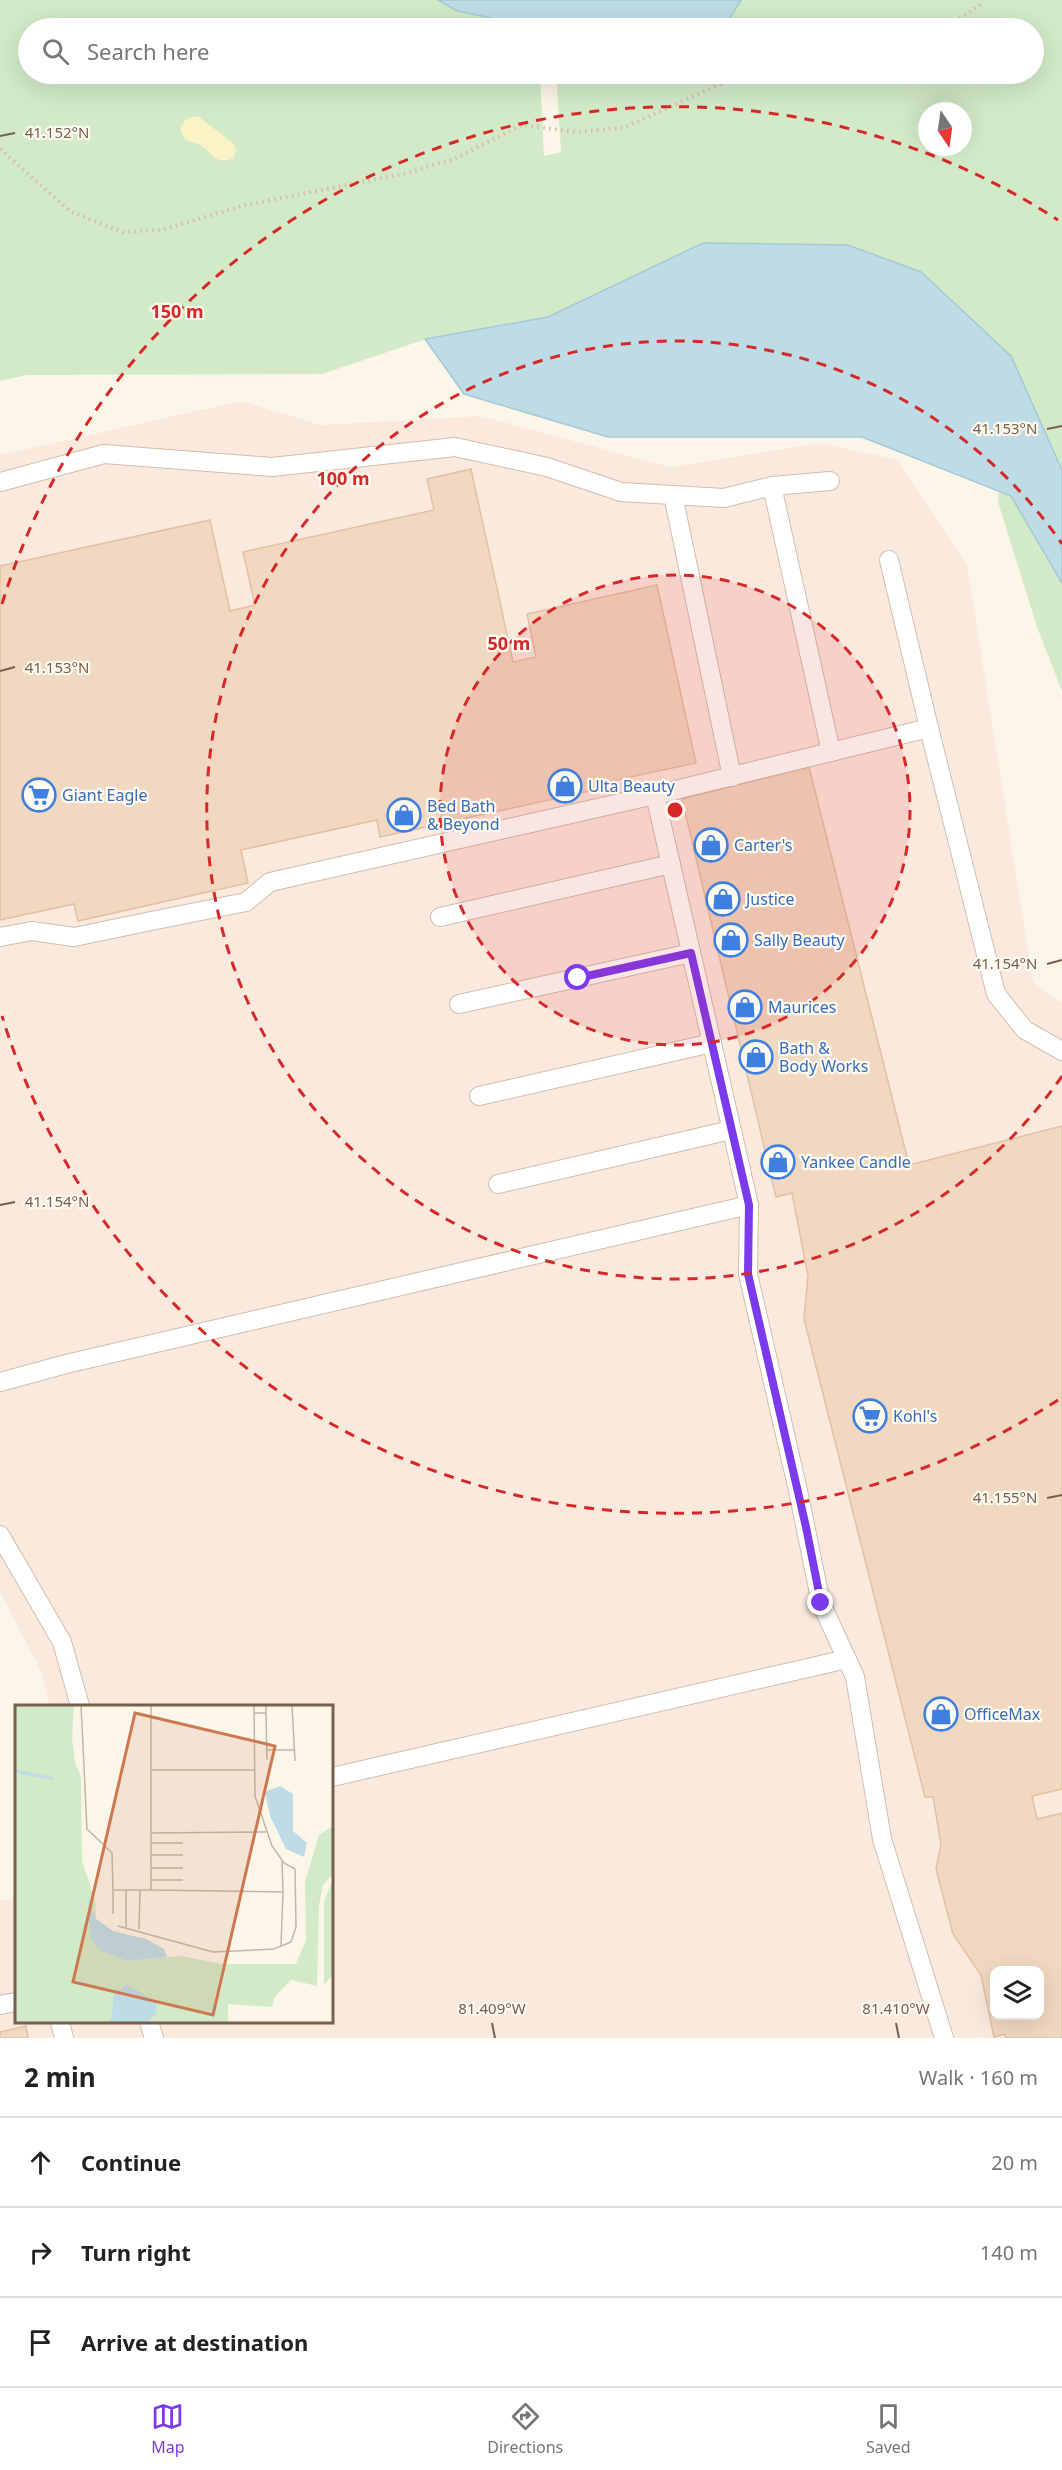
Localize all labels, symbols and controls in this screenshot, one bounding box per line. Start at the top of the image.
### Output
search box [18,18,1044,84]
icon: search [39,35,72,68]
text: Search here [87,36,209,66]
north arrow [918,102,972,156]
text: 41.152°N [25,122,89,142]
text: 150 m [150,299,204,323]
text: 41.153°N [973,418,1037,438]
text: 100 m [316,466,370,490]
text: 50 m [488,631,530,655]
text: 41.153°N [25,657,89,677]
shop icon: Ulta Beauty [547,768,583,804]
place label: Ulta Beauty [588,775,676,797]
supermarket icon: Giant Eagle [21,777,57,813]
place label: Giant Eagle [62,784,147,806]
place label: Bed Bath & Beyond [427,795,500,835]
shop icon: Bed Bath & Beyond [386,797,422,833]
centre of rings [665,800,685,820]
shop icon: Carter's [693,827,729,863]
place label: Carter's [734,834,793,856]
shop icon: Justice [705,881,741,917]
place label: Justice [744,888,795,910]
shop icon: Sally Beauty [713,922,749,958]
place label: Sally Beauty [754,929,845,951]
text: 41.154°N [973,953,1037,973]
route start [564,964,590,990]
shop icon: Maurices [727,989,763,1025]
place label: Maurices [768,996,836,1018]
place label: Bath & Body Works [779,1037,868,1077]
shop icon: Bath & Body Works [738,1039,774,1075]
shop icon: Yankee Candle [760,1144,796,1180]
place label: Yankee Candle [801,1151,911,1173]
text: 41.154°N [25,1191,89,1211]
supermarket icon: Kohl's [852,1398,888,1434]
place label: Kohl's [893,1405,937,1427]
text: 41.155°N [973,1487,1037,1507]
route end [807,1589,833,1615]
shop icon: OfficeMax [923,1696,959,1732]
place label: OfficeMax [964,1703,1041,1725]
inset map [15,1705,333,2023]
map controls [990,1966,1044,2020]
button: layers [990,1966,1044,2020]
text: 81.409°W [458,1998,526,2018]
text: 81.410°W [862,1998,930,2018]
text: 2 min [24,2059,96,2095]
text: Walk · 160 m [919,2064,1038,2091]
icon: ahead [24,2146,57,2179]
text: Continue [81,2147,181,2177]
text: 20 m [991,2149,1038,2176]
icon: right [24,2236,57,2269]
text: Turn right [81,2237,191,2267]
text: 140 m [980,2239,1038,2266]
icon: arrive [24,2326,57,2359]
text: Arrive at destination [81,2327,308,2357]
tab: Map [151,2400,185,2458]
tab: Directions [487,2400,563,2458]
tab: Saved [866,2400,911,2458]

